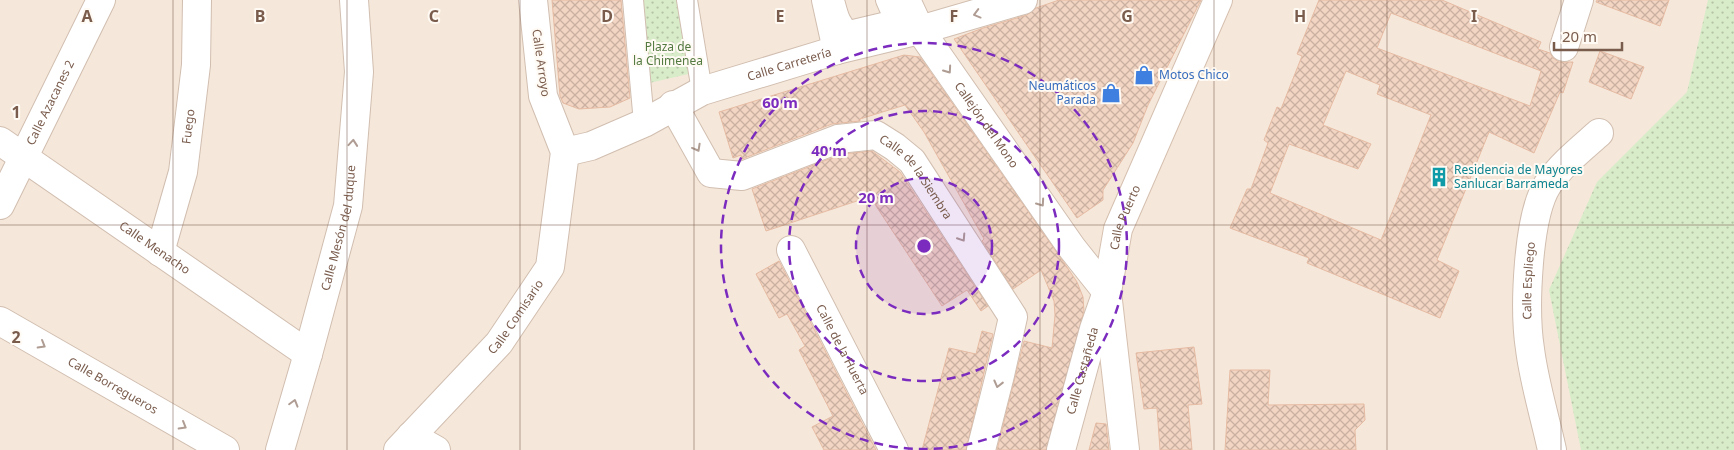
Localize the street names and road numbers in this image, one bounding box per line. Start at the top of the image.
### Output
street label: Calle Arroyo [528,28,555,98]
street label: Calle Carretería [745,43,833,85]
street label: Calle Azacanes 2 [22,57,78,148]
street label: Callejón del Mono [951,78,1023,171]
street label: Fuego [177,108,199,145]
street label: Calle de la Siembra [876,130,957,222]
street label: Calle Mesón del duque [316,164,359,293]
street label: Calle Puerto [1105,182,1144,251]
street label: Calle Menacho [116,217,194,278]
street label: Calle Espliego [1518,241,1539,320]
street label: Calle Comisario [484,276,547,358]
street label: Calle de la Huerta [812,301,873,398]
street label: Calle Castañeda [1062,325,1102,416]
street label: Calle Borregueros [65,353,161,418]

